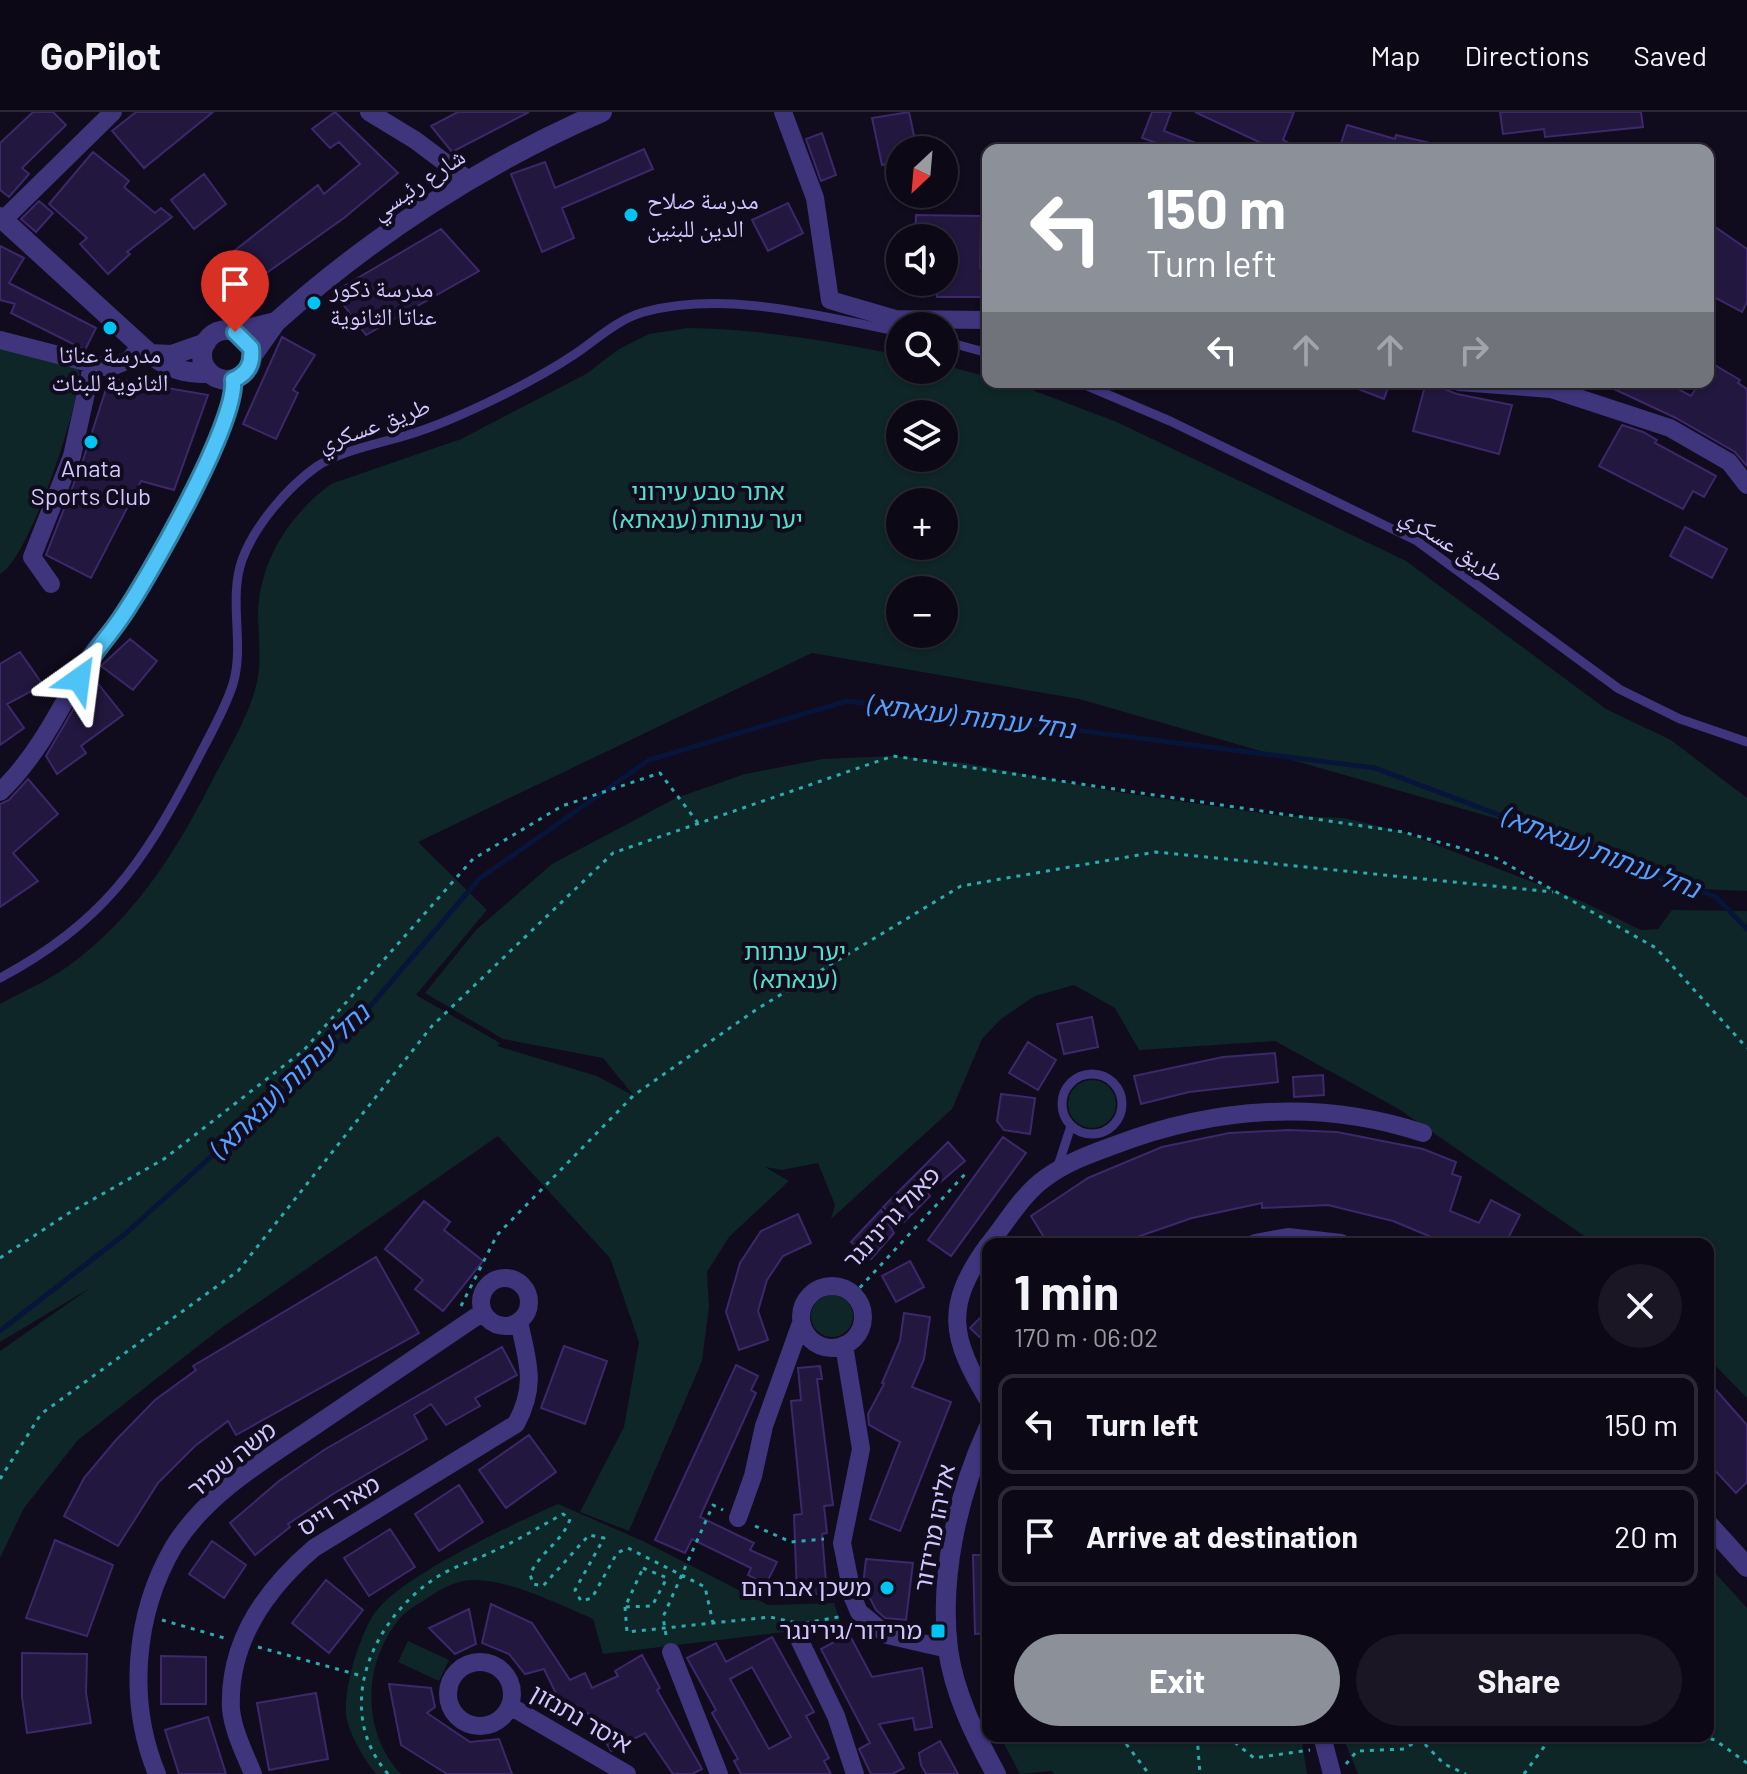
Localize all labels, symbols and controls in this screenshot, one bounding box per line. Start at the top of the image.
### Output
text: GoPilot [40,32,161,78]
text: Map [1371,38,1420,72]
text: Directions [1464,38,1590,72]
text: Saved [1634,38,1707,72]
north arrow [886,136,958,208]
map controls [886,136,958,648]
street label: شارع رئيسي [365,141,473,230]
text: 150 m [1146,173,1286,240]
icon: left [1014,176,1118,280]
place label: مدرسة صلاح الدين للبنين [647,185,759,243]
marker: مدرسة صلاح الدين للبنين [622,206,640,224]
button: sound [886,224,958,296]
text: Turn left [1146,241,1277,284]
pin [201,250,269,332]
icon: arrive [213,262,257,306]
place label: مدرسة ذكور عناتا الثانوية [329,273,437,330]
marker: مدرسة ذكور عناتا الثانوية [305,294,323,312]
button: search [886,312,958,384]
marker: مدرسة عناتا الثانوية للبنات [101,319,119,337]
icon: left [1200,328,1244,372]
icon: ahead [1284,328,1328,372]
icon: ahead [1368,328,1412,372]
icon: right [1452,328,1496,372]
place label: مدرسة عناتا الثانوية للبنات [52,339,168,397]
street label: طريق عسكري [313,390,436,463]
button: layers [886,400,958,472]
marker: Anata Sports Club [82,433,100,451]
place label: Anata Sports Club [31,453,151,510]
park label: אתר טבע עירוני יער ענתות (ענאתא) [612,476,803,533]
button: + [886,488,958,560]
street label: طريق عسكري [1392,500,1510,593]
button: − [886,576,958,648]
position arrow [37,637,121,721]
water label: נחל ענתות (ענאתא) [866,687,1079,744]
water label: נחל ענתות (ענאתא) [1499,800,1706,904]
park label: יער ענתות (ענאתא) [744,936,846,993]
water label: נחל ענתות (ענאתא) [203,995,376,1164]
street label: פאול גרינינגר [836,1160,946,1274]
text: 1 min [1014,1262,1119,1320]
button: close [1598,1264,1682,1348]
text: 170 m · 06:02 [1014,1321,1158,1352]
icon: left [1018,1402,1062,1446]
text: Turn left [1086,1406,1199,1442]
text: 150 m [1604,1406,1678,1442]
street label: משה שמיר [181,1414,281,1503]
street label: אליהו מרידור [907,1462,960,1594]
street label: מאיר וייס [292,1468,385,1541]
icon: arrive [1018,1514,1062,1558]
text: Arrive at destination [1086,1518,1358,1554]
text: 20 m [1614,1518,1678,1554]
place label: משכן אברהם [741,1572,871,1601]
marker: משכן אברהם [878,1579,896,1597]
place label: מרידור/גירינגר [779,1615,922,1644]
marker: מרידור/גירינגר [929,1622,947,1640]
button: Exit [1014,1634,1340,1726]
button: Share [1356,1634,1682,1726]
street label: איסר נתנזון [526,1677,637,1758]

